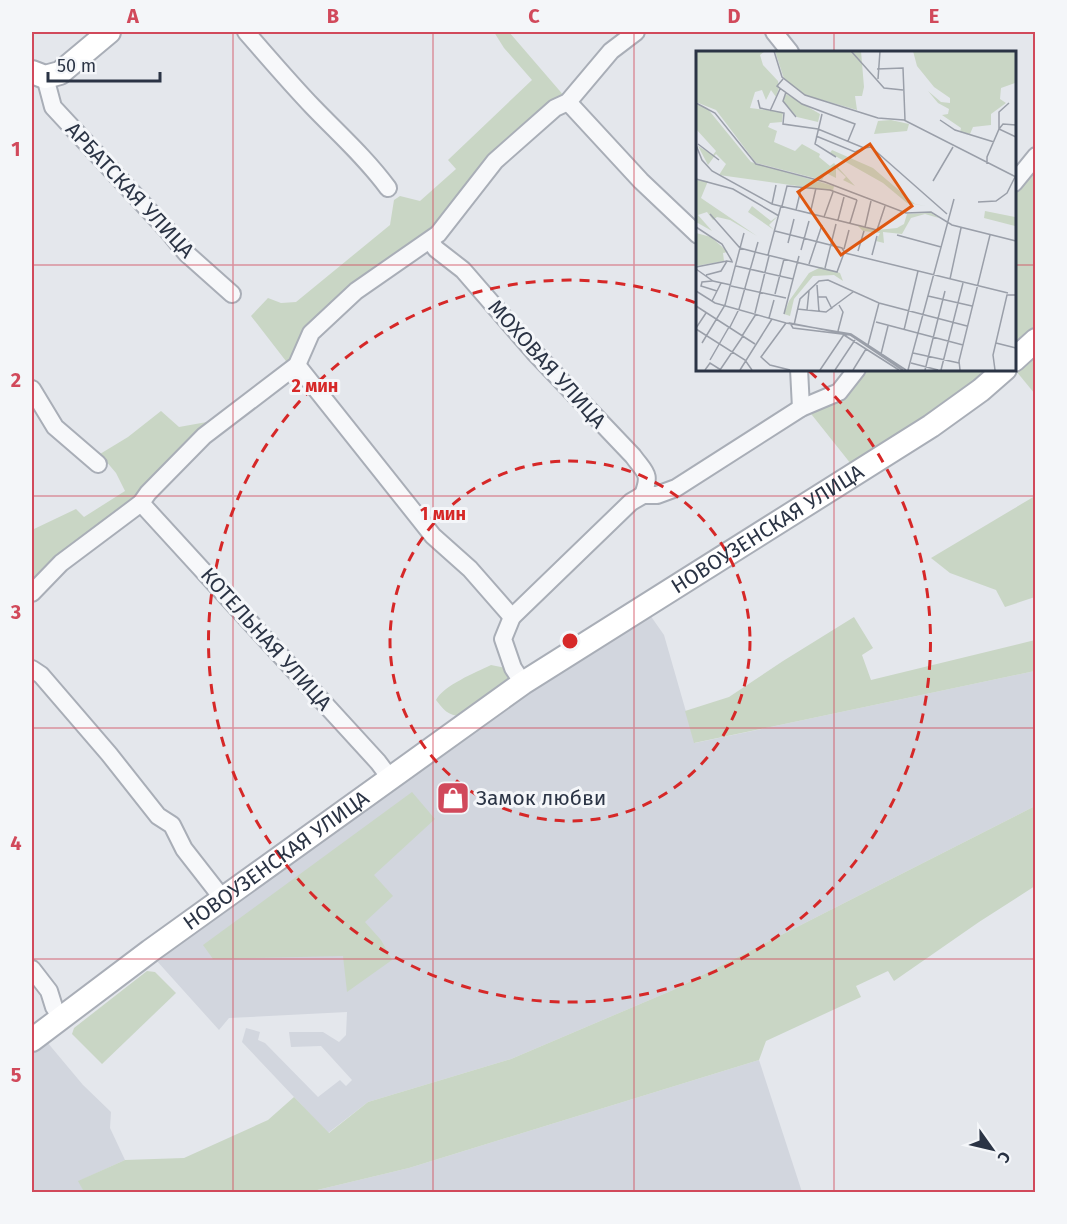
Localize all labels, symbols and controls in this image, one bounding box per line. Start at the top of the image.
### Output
text: A [126,4,140,28]
text: B [327,4,339,28]
text: C [528,4,540,28]
text: D [727,4,741,28]
text: E [929,4,939,28]
scale bar [48,45,160,83]
inset map [696,51,1016,370]
text: 50 m [57,55,96,77]
street label: АРБАТСКАЯ УЛИЦА [60,116,200,264]
text: 1 [11,137,21,161]
street label: МОХОВАЯ УЛИЦА [482,294,612,434]
text: 2 [11,368,21,392]
text: 2 мин [292,375,338,397]
street label: НОВОУЗЕНСКАЯ УЛИЦА [666,459,869,599]
text: 1 мин [420,503,466,525]
street label: КОТЕЛЬНАЯ УЛИЦА [195,562,337,716]
text: 3 [10,600,21,624]
centre of rings [560,631,580,651]
shop icon: Замок любви [435,780,471,816]
street label: НОВОУЗЕНСКАЯ УЛИЦА [178,785,374,936]
place label: Замок любви [476,785,606,811]
text: 4 [10,831,22,855]
text: 5 [11,1063,22,1087]
north arrow [962,1119,1022,1179]
text: С [993,1148,1014,1167]

